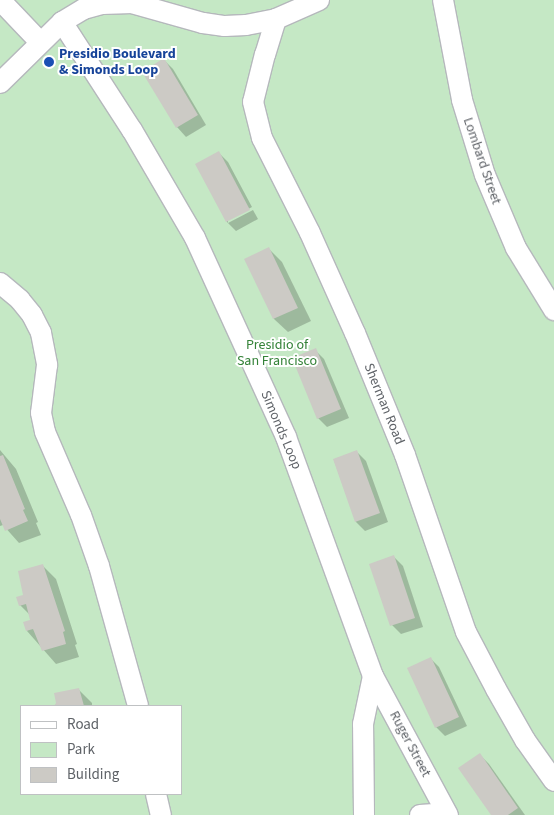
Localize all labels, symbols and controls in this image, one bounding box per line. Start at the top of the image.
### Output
place label: Presidio Boulevard & Simonds Loop [59,46,176,78]
marker: Presidio Boulevard & Simonds Loop [43,56,55,68]
street label: Lombard Street [459,115,505,207]
park label: Presidio of San Francisco [237,337,317,370]
street label: Sherman Road [360,361,408,447]
street label: Simonds Loop [257,388,305,472]
legend [20,705,182,795]
street label: Ruger Street [386,708,434,780]
text: Road [67,714,99,735]
text: Park [67,739,95,760]
text: Building [67,764,119,785]

